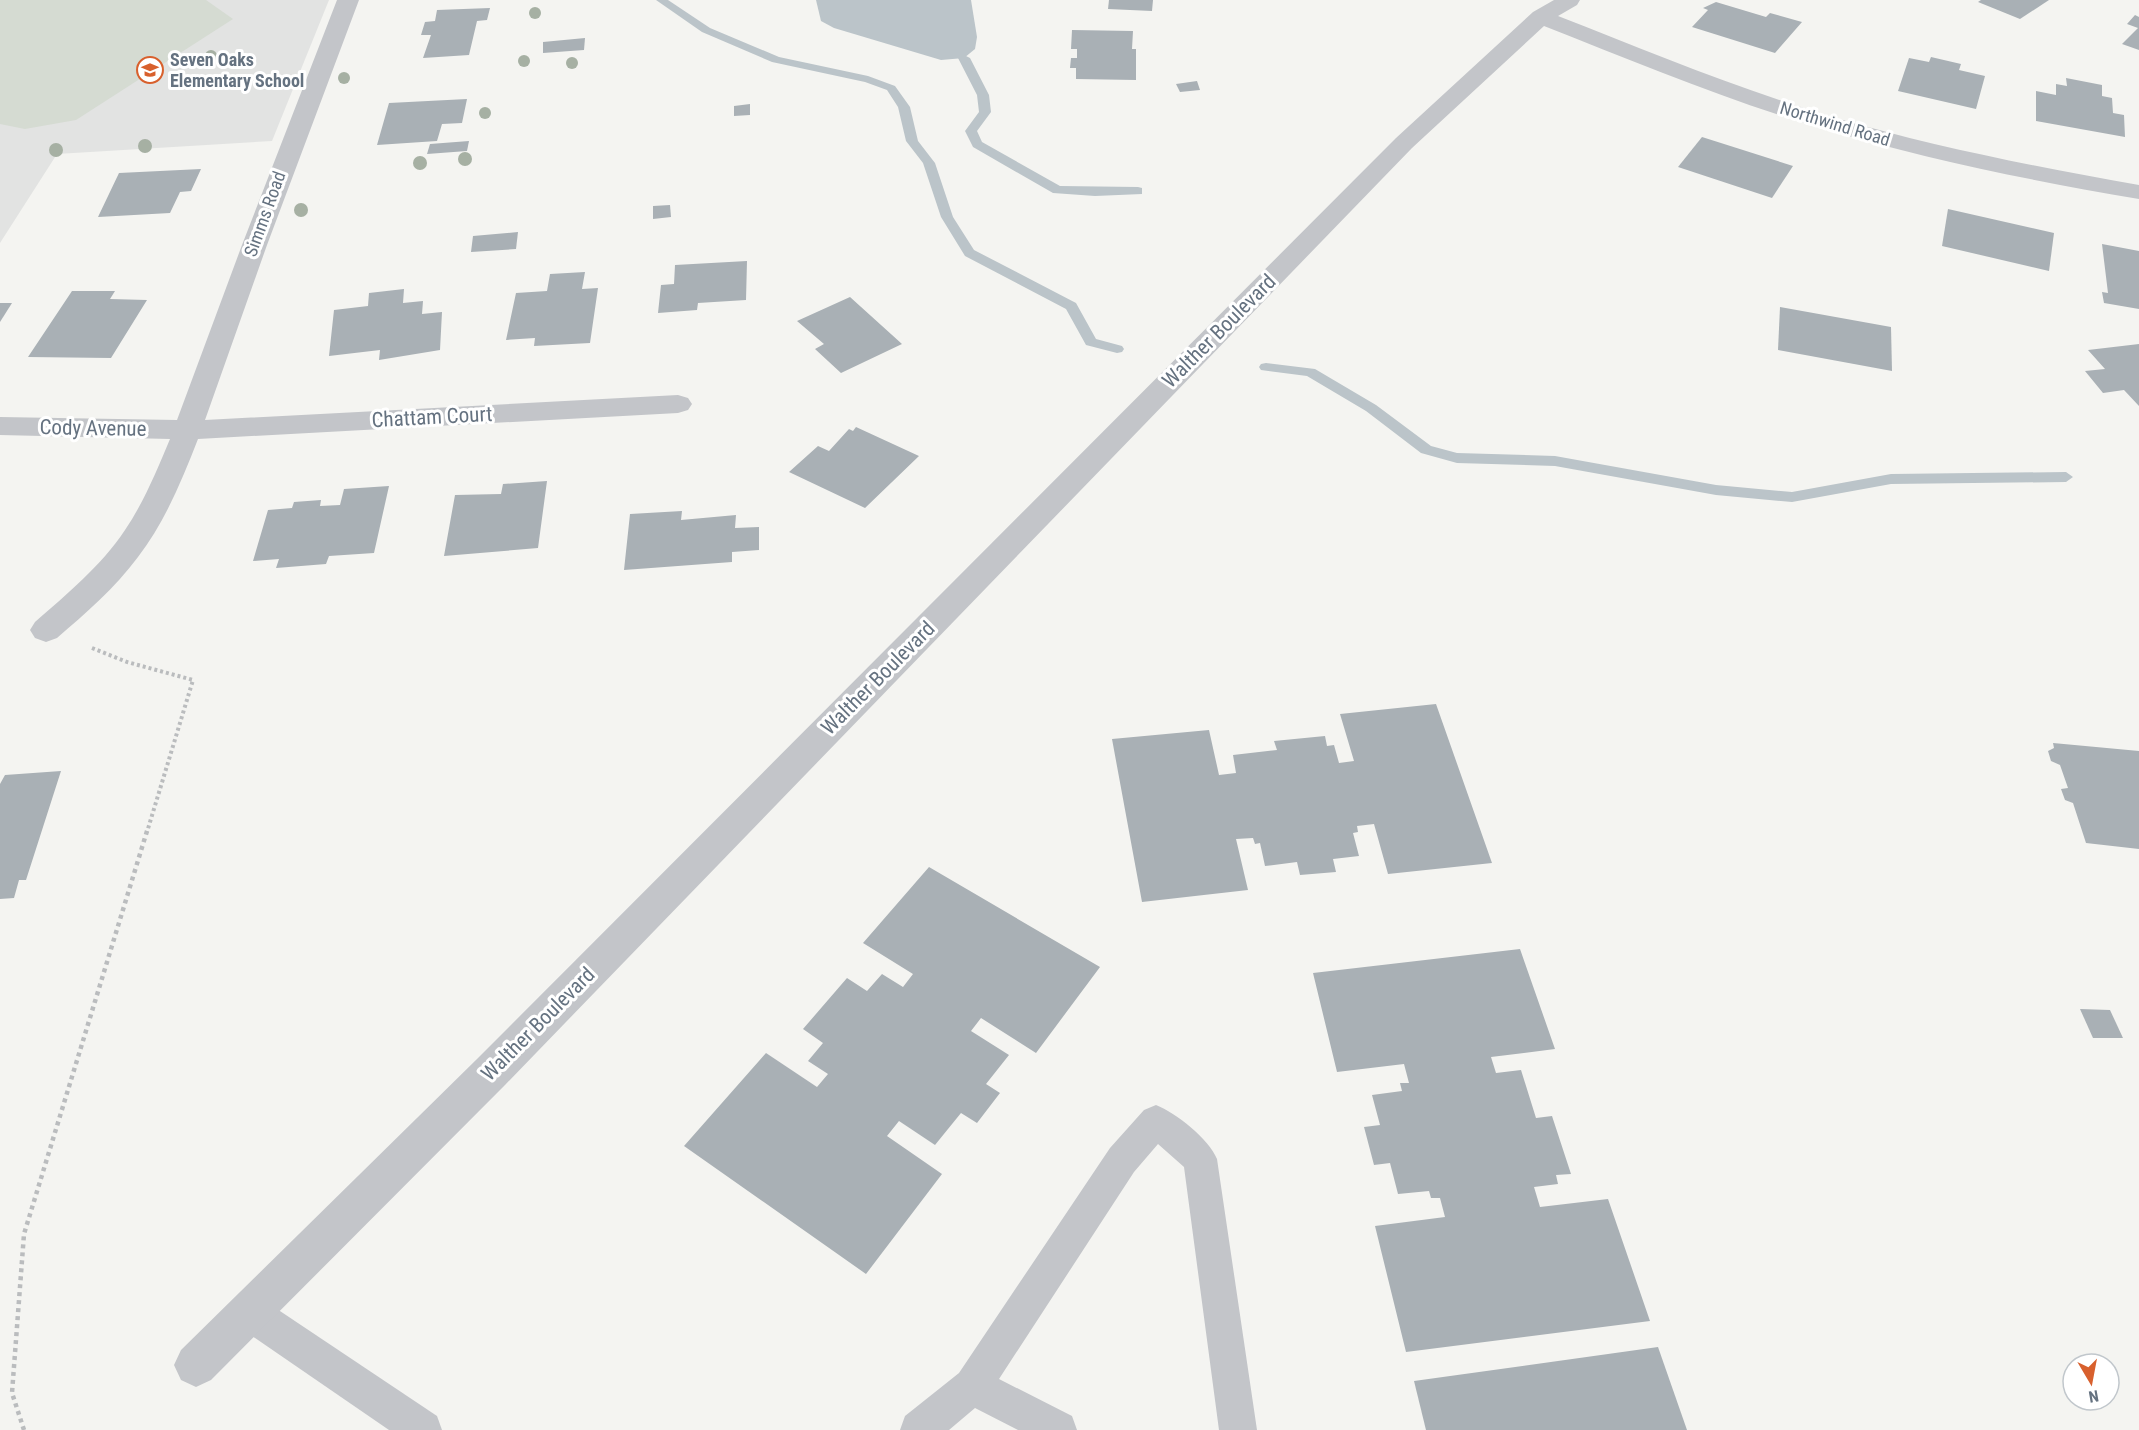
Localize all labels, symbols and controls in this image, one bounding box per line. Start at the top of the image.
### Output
place label: Seven Oaks Elementary School [170,49,304,91]
school or university icon: Seven Oaks Elementary School [135,55,165,85]
street label: Northwind Road [1778,97,1893,150]
street label: Simms Road [239,168,290,259]
street label: Walther Boulevard [1157,269,1281,393]
street label: Chattam Court [371,402,493,432]
street label: Cody Avenue [39,415,147,441]
street label: Walther Boulevard [816,616,940,740]
street label: Walther Boulevard [476,962,600,1086]
north arrow [2061,1352,2121,1412]
text: N [2087,1386,2100,1406]

